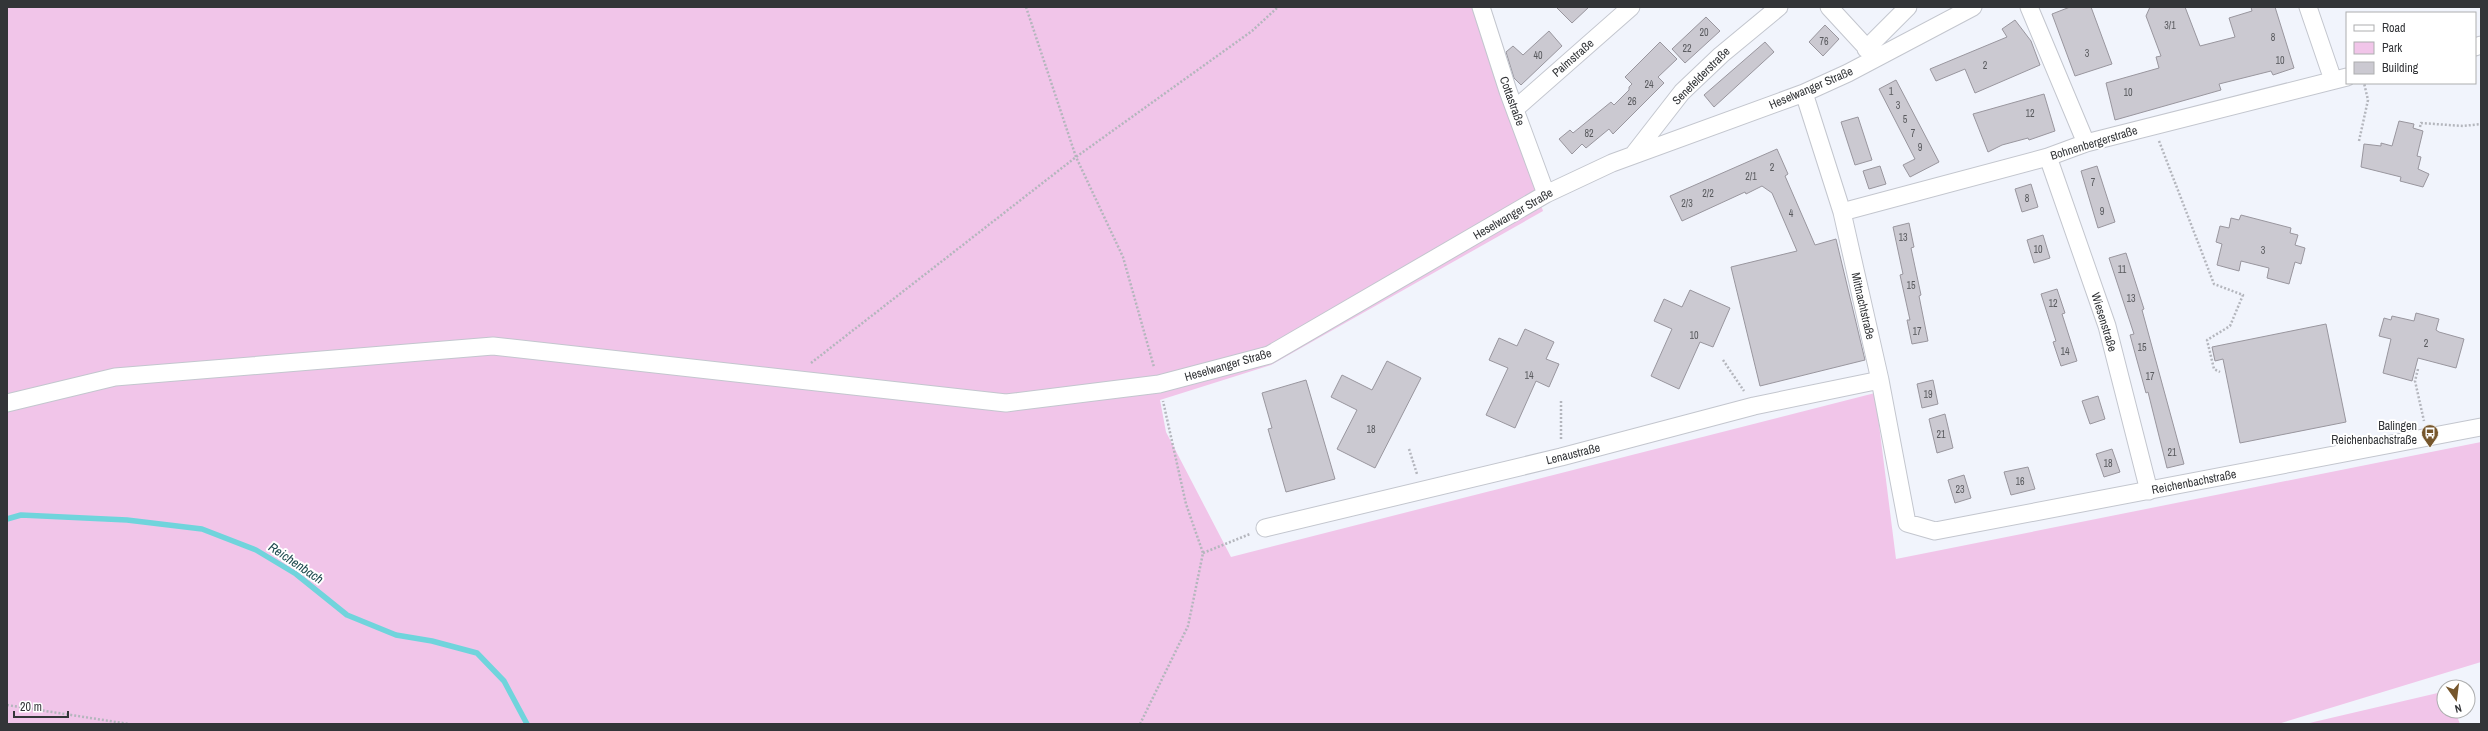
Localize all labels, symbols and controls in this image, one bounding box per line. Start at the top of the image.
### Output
legend [2346,12,2476,84]
house number: 3/1 [2164,19,2176,32]
text: Road [2382,20,2406,36]
house number: 20 [1699,26,1709,39]
house number: 8 [2271,31,2276,44]
street label: Palmstraße [1549,35,1597,81]
house number: 76 [1819,35,1829,48]
text: Park [2382,40,2402,56]
house number: 22 [1682,42,1692,55]
street label: Senefelderstraße [1669,44,1733,108]
house number: 3 [2085,47,2090,60]
house number: 40 [1533,49,1543,62]
house number: 10 [2275,54,2285,67]
house number: 2 [1983,59,1988,72]
text: Building [2382,60,2419,76]
street label: Heselwanger Straße [1767,63,1855,113]
street label: Cottastraße [1496,74,1528,128]
house number: 24 [1644,78,1654,91]
house number: 1 [1889,85,1894,98]
house number: 10 [2123,86,2133,99]
house number: 26 [1627,95,1637,108]
house number: 3 [1896,99,1901,112]
house number: 12 [2025,107,2035,120]
house number: 5 [1903,113,1908,126]
street label: Bohnenbergerstraße [2049,122,2139,164]
house number: 82 [1584,127,1594,140]
house number: 7 [1911,127,1916,140]
house number: 9 [1918,141,1923,154]
house number: 2 [1770,161,1775,174]
house number: 2/1 [1745,170,1757,183]
house number: 7 [2091,176,2096,189]
street label: Heselwanger Straße [1470,185,1556,243]
house number: 2/2 [1702,187,1714,200]
house number: 8 [2025,192,2030,205]
house number: 2/3 [1681,197,1693,210]
house number: 9 [2100,205,2105,218]
house number: 4 [1789,207,1794,220]
house number: 13 [1898,231,1908,244]
house number: 10 [2033,243,2043,256]
house number: 3 [2261,244,2266,257]
house number: 11 [2118,263,2127,276]
street label: Mittnachtstraße [1848,271,1878,341]
house number: 15 [1906,279,1916,292]
street label: Wiesenstraße [2087,290,2121,354]
house number: 13 [2126,292,2136,305]
house number: 12 [2048,297,2058,310]
house number: 17 [1912,325,1922,338]
house number: 10 [1689,329,1699,342]
house number: 2 [2424,337,2429,350]
house number: 15 [2137,341,2147,354]
street label: Heselwanger Straße [1183,345,1273,385]
house number: 14 [2060,345,2070,358]
house number: 14 [1524,369,1534,382]
house number: 17 [2145,370,2155,383]
house number: 19 [1923,388,1933,401]
place label: Balingen Reichenbachstraße [2331,418,2417,448]
house number: 18 [1366,423,1376,436]
bus stop icon: Balingen Reichenbachstraße [2420,423,2440,448]
house number: 21 [1936,428,1946,441]
street label: Lenaustraße [1544,440,1602,468]
house number: 21 [2167,446,2177,459]
house number: 18 [2103,457,2113,470]
street label: Reichenbachstraße [2150,466,2238,498]
house number: 16 [2015,475,2025,488]
house number: 23 [1955,483,1965,496]
water label: Reichenbach [265,538,327,588]
north arrow [2436,679,2476,719]
scale bar [14,693,68,719]
text: 20 m [20,699,42,715]
text: N [2454,701,2463,716]

